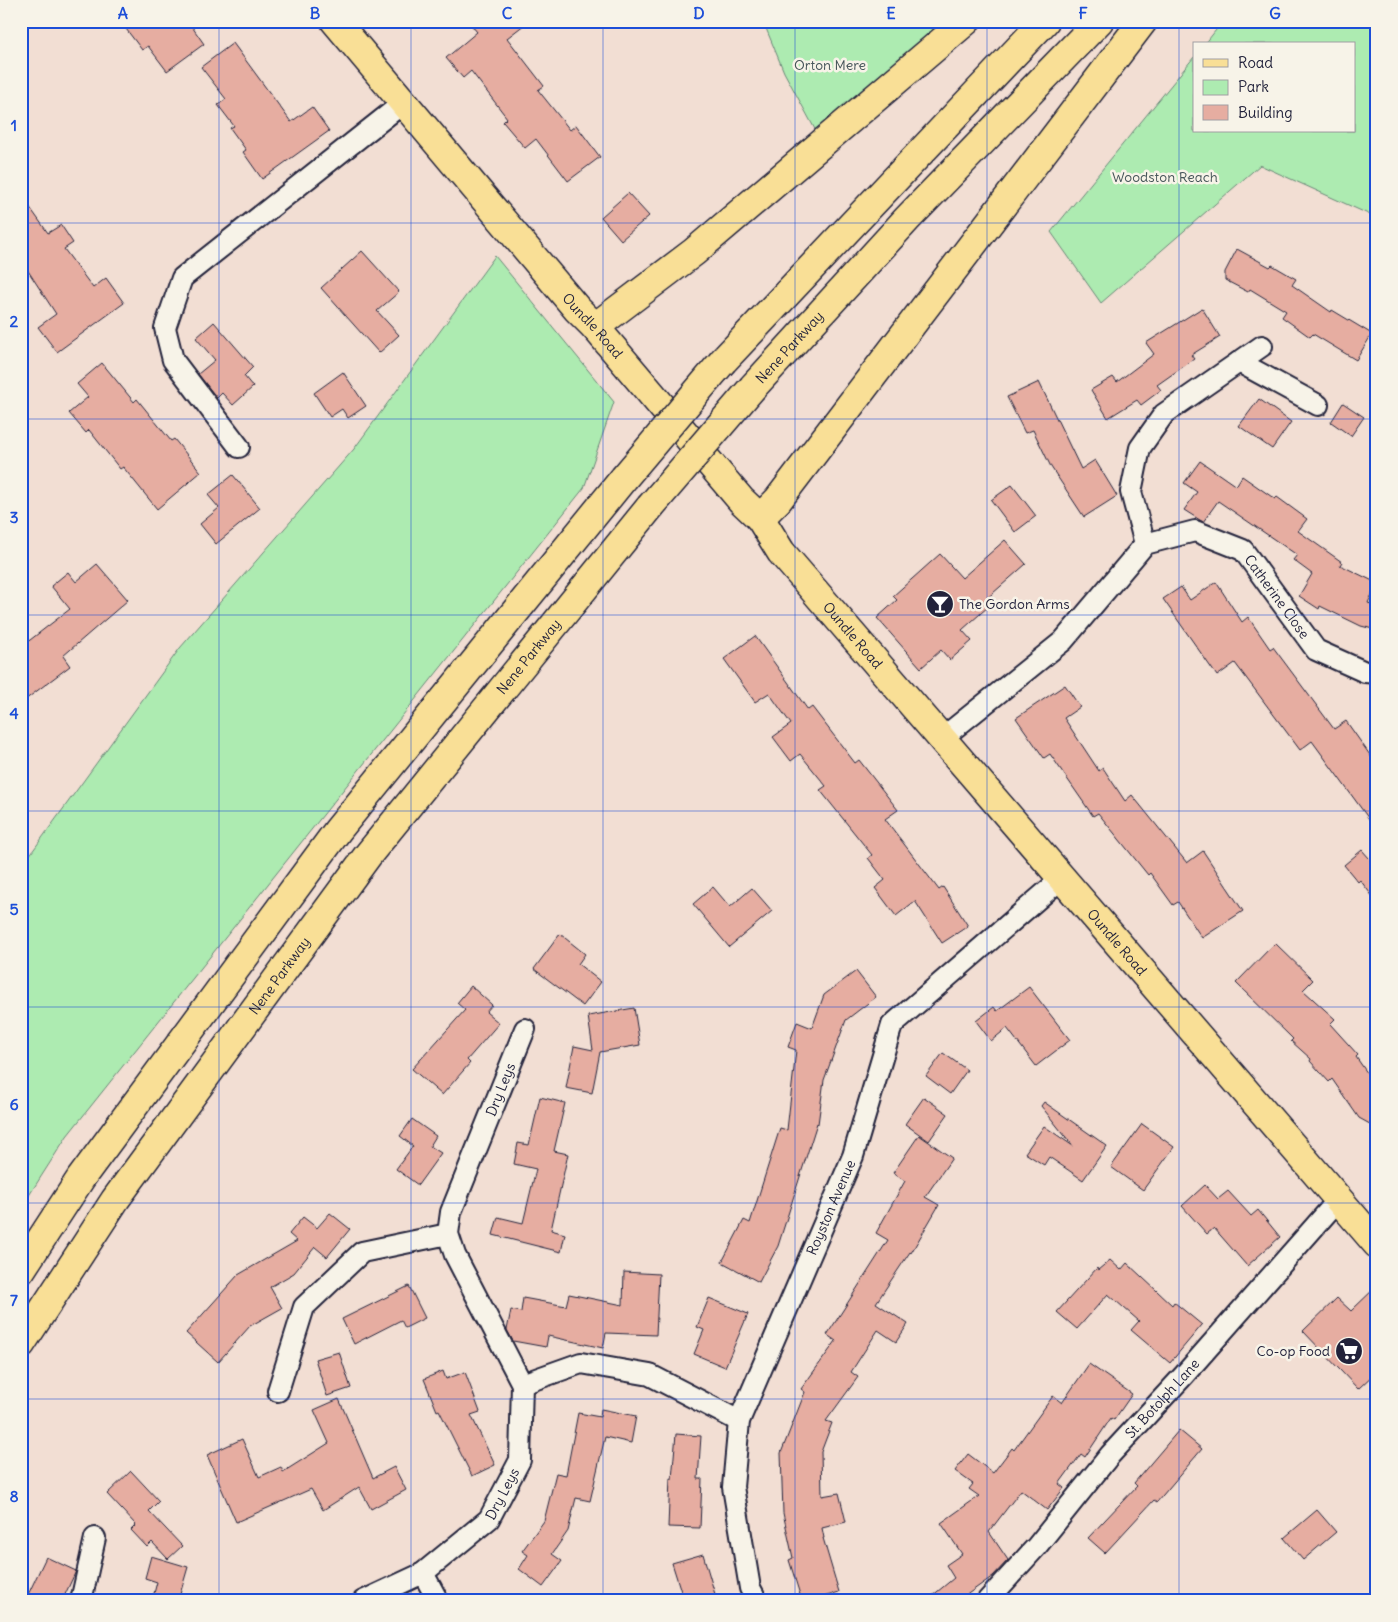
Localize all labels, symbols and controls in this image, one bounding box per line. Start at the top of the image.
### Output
text: A [118,3,128,23]
text: B [310,3,321,23]
text: C [502,3,513,23]
text: D [693,3,705,23]
text: E [886,3,896,23]
text: F [1078,3,1088,23]
text: G [1269,3,1281,23]
legend [1193,42,1356,132]
text: Road [1238,53,1273,72]
park label: Orton Mere [794,56,866,74]
text: Park [1238,77,1269,96]
text: Building [1238,103,1293,122]
text: 1 [11,115,17,135]
park label: Woodston Reach [1112,168,1218,186]
street label: Oundle Road [558,289,627,362]
street label: Nene Parkway [752,307,827,387]
text: 2 [10,311,19,331]
text: 3 [9,507,19,527]
street label: Catherine Close [1240,551,1314,642]
bar icon: The Gordon Arms [925,589,955,619]
place label: The Gordon Arms [959,595,1070,613]
street label: Oundle Road [819,598,886,672]
street label: Nene Parkway [493,615,565,698]
text: 4 [9,703,19,723]
text: 5 [9,899,19,919]
street label: Oundle Road [1083,905,1151,979]
street label: Nene Parkway [245,933,314,1018]
street label: Dry Leys [482,1060,519,1119]
text: 6 [9,1094,19,1114]
street label: Royston Avenue [802,1157,859,1258]
text: 7 [10,1290,18,1310]
supermarket icon: Co-op Food [1334,1336,1364,1366]
place label: Co-op Food [1257,1342,1330,1360]
street label: St. Botolph Lane [1121,1355,1203,1442]
street label: Dry Leys [481,1465,523,1523]
text: 8 [9,1486,19,1506]

